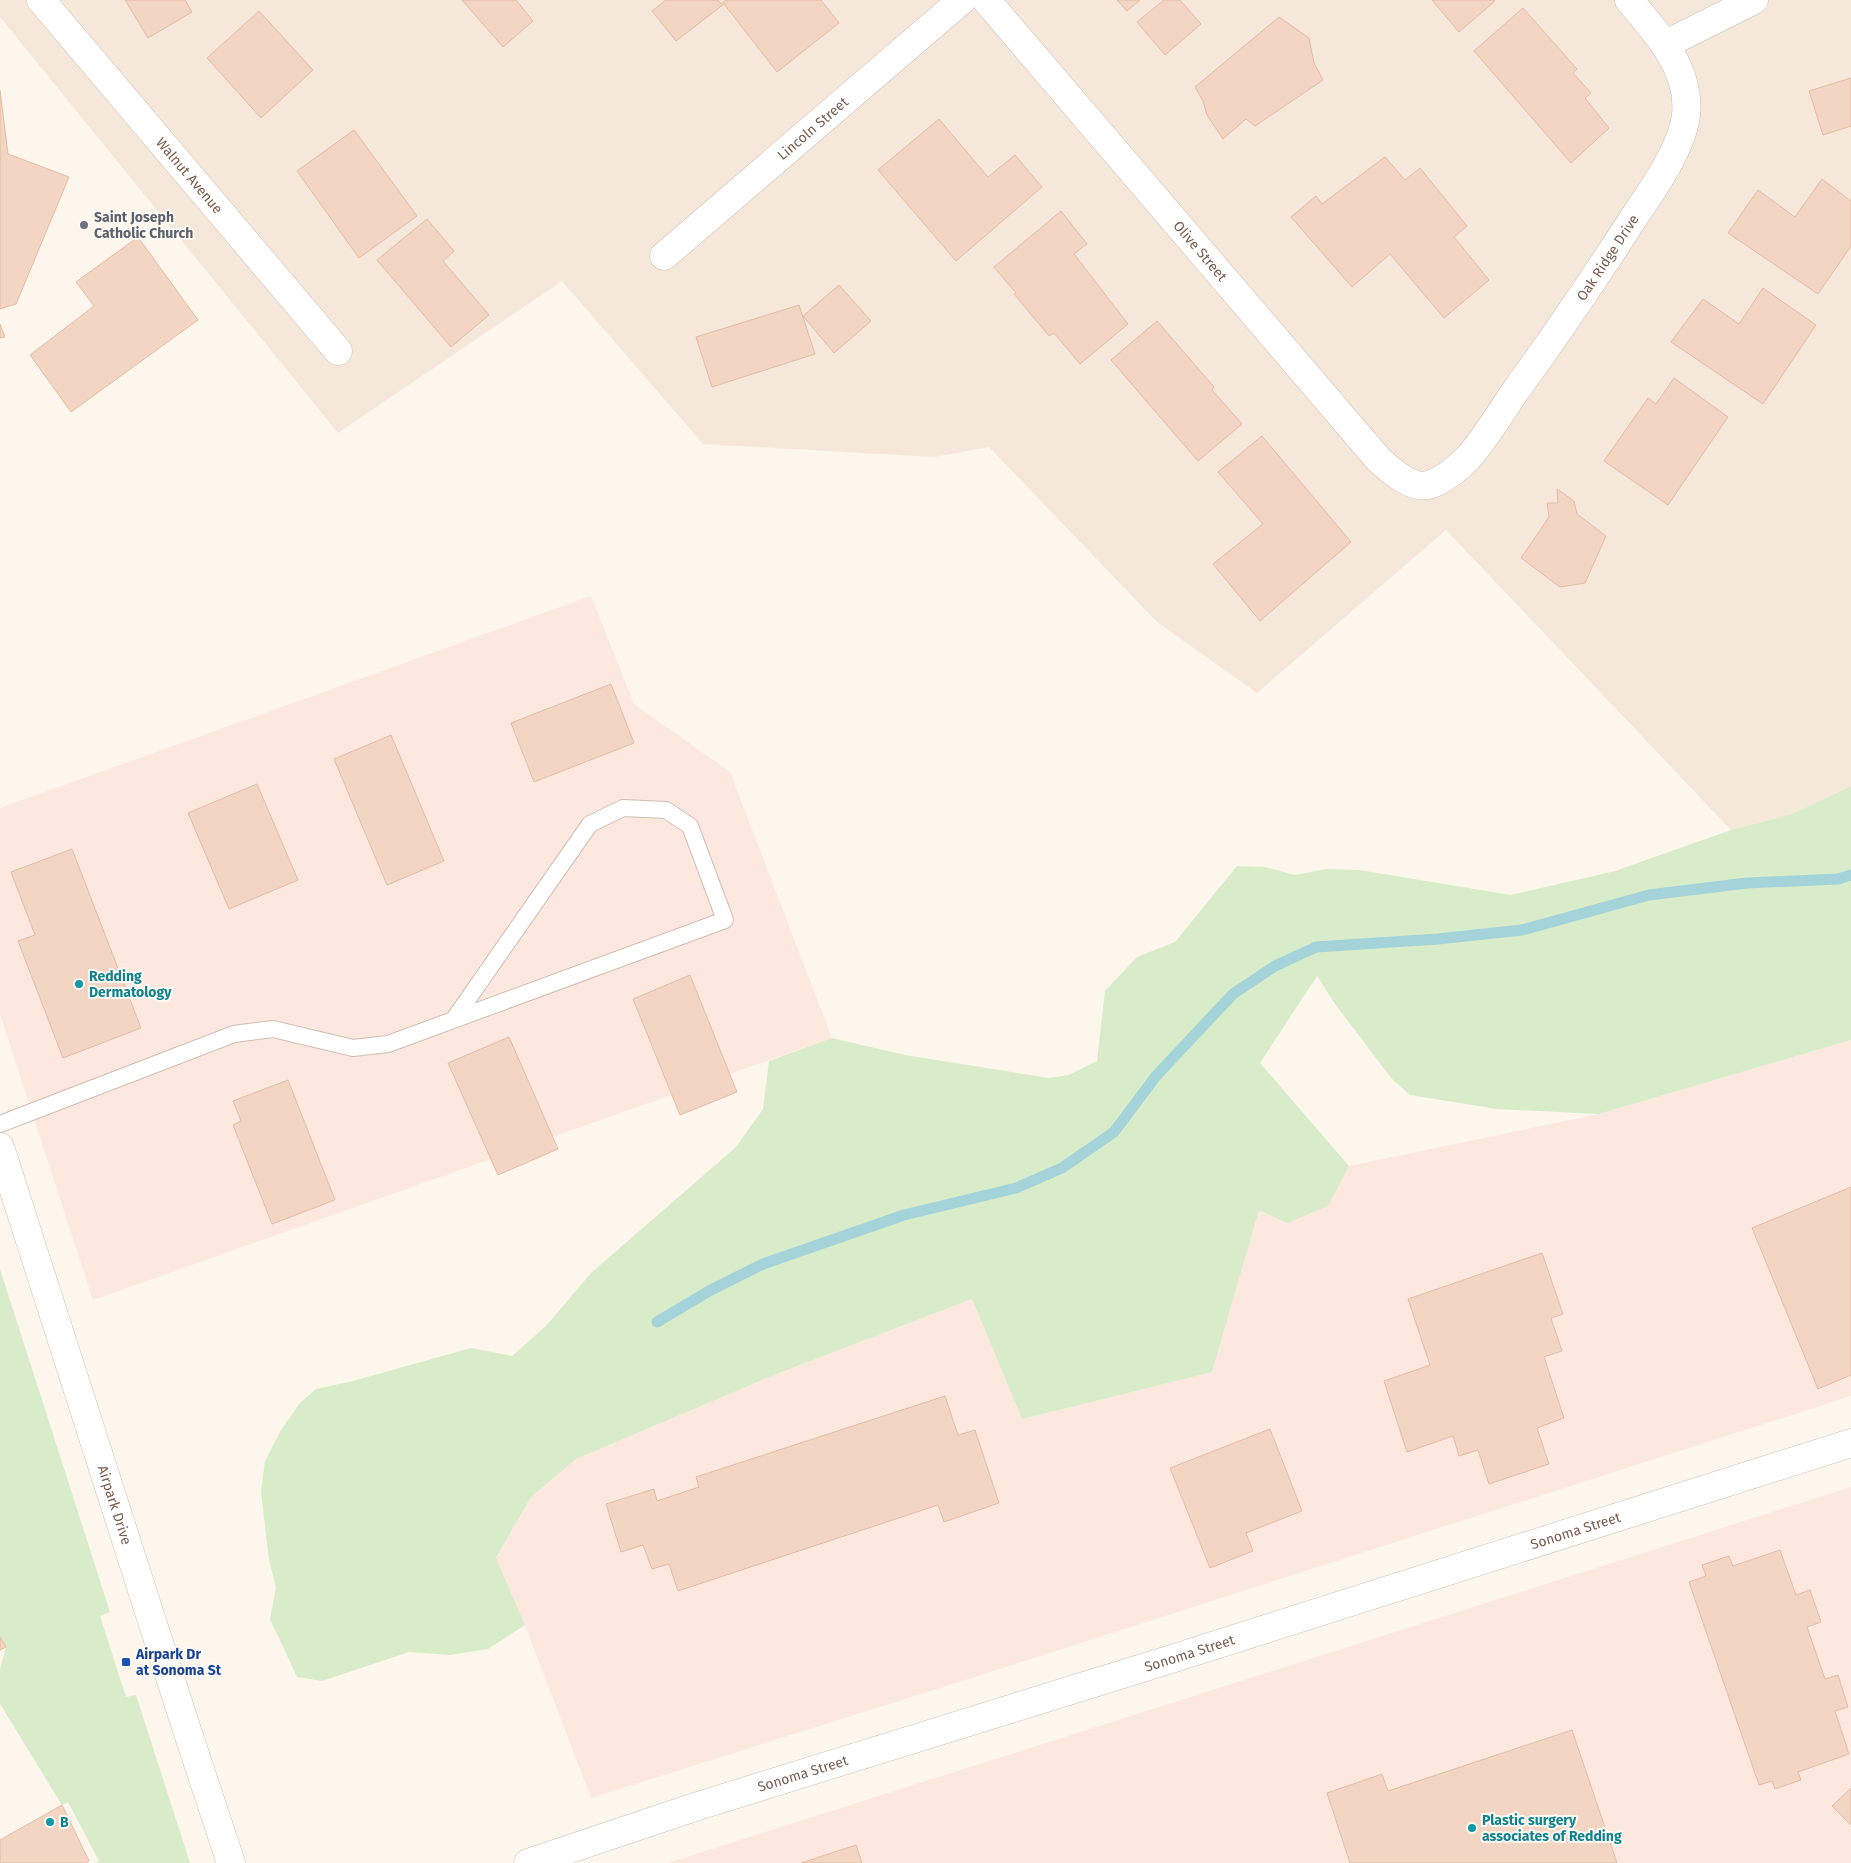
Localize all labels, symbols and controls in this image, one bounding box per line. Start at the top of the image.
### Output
street label: Lincoln Street [774,93,852,163]
street label: Walnut Avenue [153,134,227,217]
place label: Saint Joseph Catholic Church [94,209,193,242]
street label: Oak Ridge Drive [1573,211,1642,304]
street label: Olive Street [1170,217,1231,285]
marker: Saint Joseph Catholic Church [78,219,90,231]
place label: Redding Dermatology [89,968,172,1001]
marker: Redding Dermatology [73,978,85,990]
street label: Airpark Drive [94,1463,135,1547]
street label: Sonoma Street [1528,1508,1624,1553]
street label: Sonoma Street [1142,1631,1238,1675]
place label: Airpark Dr at Sonoma St [135,1646,222,1679]
marker: Airpark Dr at Sonoma St [120,1656,132,1668]
street label: Sonoma Street [756,1751,851,1795]
place label: Plastic surgery associates of Redding [1482,1812,1622,1845]
place label: B [60,1814,69,1831]
marker: B [44,1816,56,1828]
marker: Plastic surgery associates of Redding [1466,1822,1478,1834]

